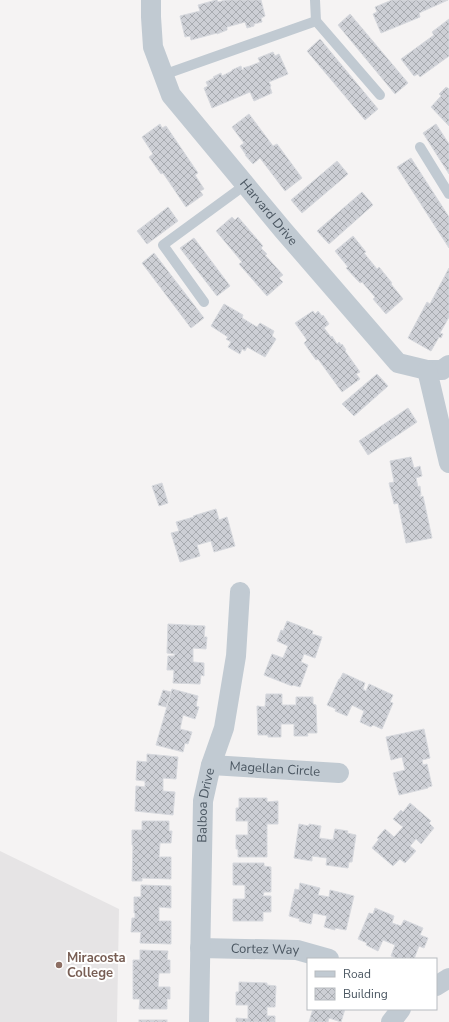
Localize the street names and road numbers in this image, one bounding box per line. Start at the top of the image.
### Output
street label: Harvard Drive [235,175,302,250]
street label: Magellan Circle [229,757,321,781]
street label: Balboa Drive [193,766,219,843]
street label: Cortez Way [231,940,300,959]

